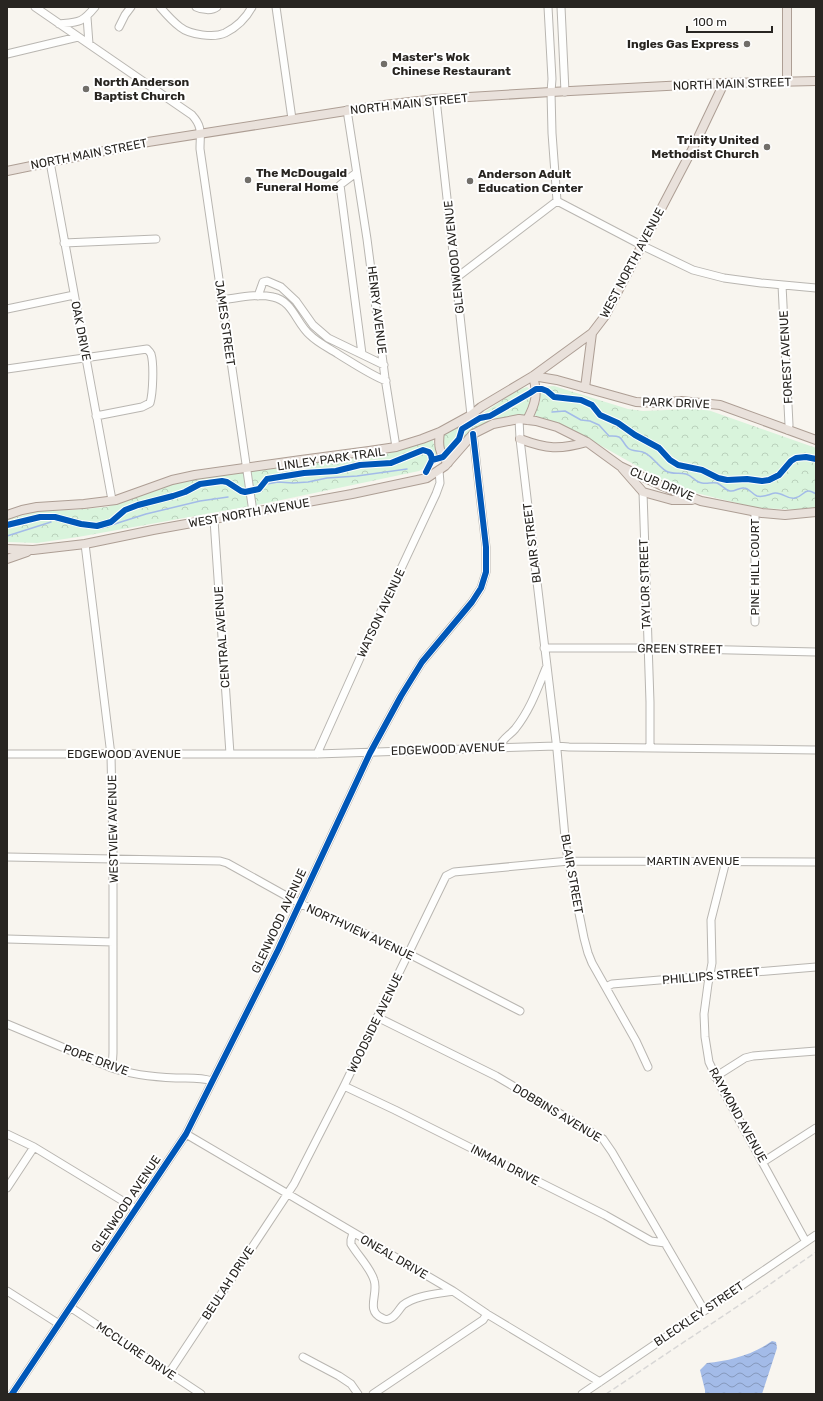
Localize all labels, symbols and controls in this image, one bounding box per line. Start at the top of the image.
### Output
scale bar [687,8,772,34]
text: 100 m [693,15,727,29]
place label: Ingles Gas Express [627,37,739,51]
marker: Ingles Gas Express [742,39,752,49]
place label: Master's Wok Chinese Restaurant [392,50,511,78]
marker: Master's Wok Chinese Restaurant [379,59,389,69]
place label: North Anderson Baptist Church [94,75,189,103]
street label: NORTH MAIN STREET [673,75,791,93]
marker: North Anderson Baptist Church [81,84,91,94]
street label: NORTH MAIN STREET [349,91,469,117]
place label: Trinity United Methodist Church [651,133,759,161]
street label: NORTH MAIN STREET [30,136,149,172]
marker: Trinity United Methodist Church [762,142,772,152]
place label: The McDougald Funeral Home [256,166,347,194]
place label: Anderson Adult Education Center [478,167,584,195]
marker: The McDougald Funeral Home [243,175,253,185]
marker: Anderson Adult Education Center [465,176,475,186]
street label: GLENWOOD AVENUE [441,200,467,314]
street label: WEST NORTH AVENUE [597,205,667,321]
street label: HENRY AVENUE [365,265,389,355]
street label: JAMES STREET [212,279,238,367]
street label: OAK DRIVE [68,300,94,362]
street label: FOREST AVENUE [777,310,795,404]
street label: PARK DRIVE [642,395,710,411]
street label: LINLEY PARK TRAIL [276,444,386,473]
street label: CLUB DRIVE [628,464,696,504]
street label: WEST NORTH AVENUE [187,495,311,531]
street label: BLAIR STREET [520,502,544,584]
street label: PINE HILL COURT [748,519,762,615]
street label: TAYLOR STREET [636,539,654,629]
street label: WATSON AVENUE [354,566,408,660]
street label: CENTRAL AVENUE [211,586,233,688]
street label: GREEN STREET [637,641,723,657]
street label: EDGEWOOD AVENUE [391,740,505,758]
street label: EDGEWOOD AVENUE [67,747,181,761]
street label: WESTVIEW AVENUE [105,775,121,883]
street label: BLAIR STREET [558,833,586,915]
street label: MARTIN AVENUE [646,854,740,868]
street label: GLENWOOD AVENUE [249,866,309,976]
street label: NORTHVIEW AVENUE [304,901,416,963]
street label: PHILLIPS STREET [662,965,761,987]
street label: WOODSIDE AVENUE [345,971,405,1075]
street label: POPE DRIVE [62,1042,130,1078]
street label: RAYMOND AVENUE [706,1065,770,1165]
street label: DOBBINS AVENUE [510,1081,604,1145]
street label: INMAN DRIVE [468,1142,542,1188]
street label: GLENWOOD AVENUE [88,1153,164,1255]
street label: ONEAL DRIVE [358,1232,430,1282]
street label: BEULAH DRIVE [199,1244,257,1322]
street label: BLECKLEY STREET [651,1279,747,1349]
street label: MCCLURE DRIVE [93,1319,179,1383]

